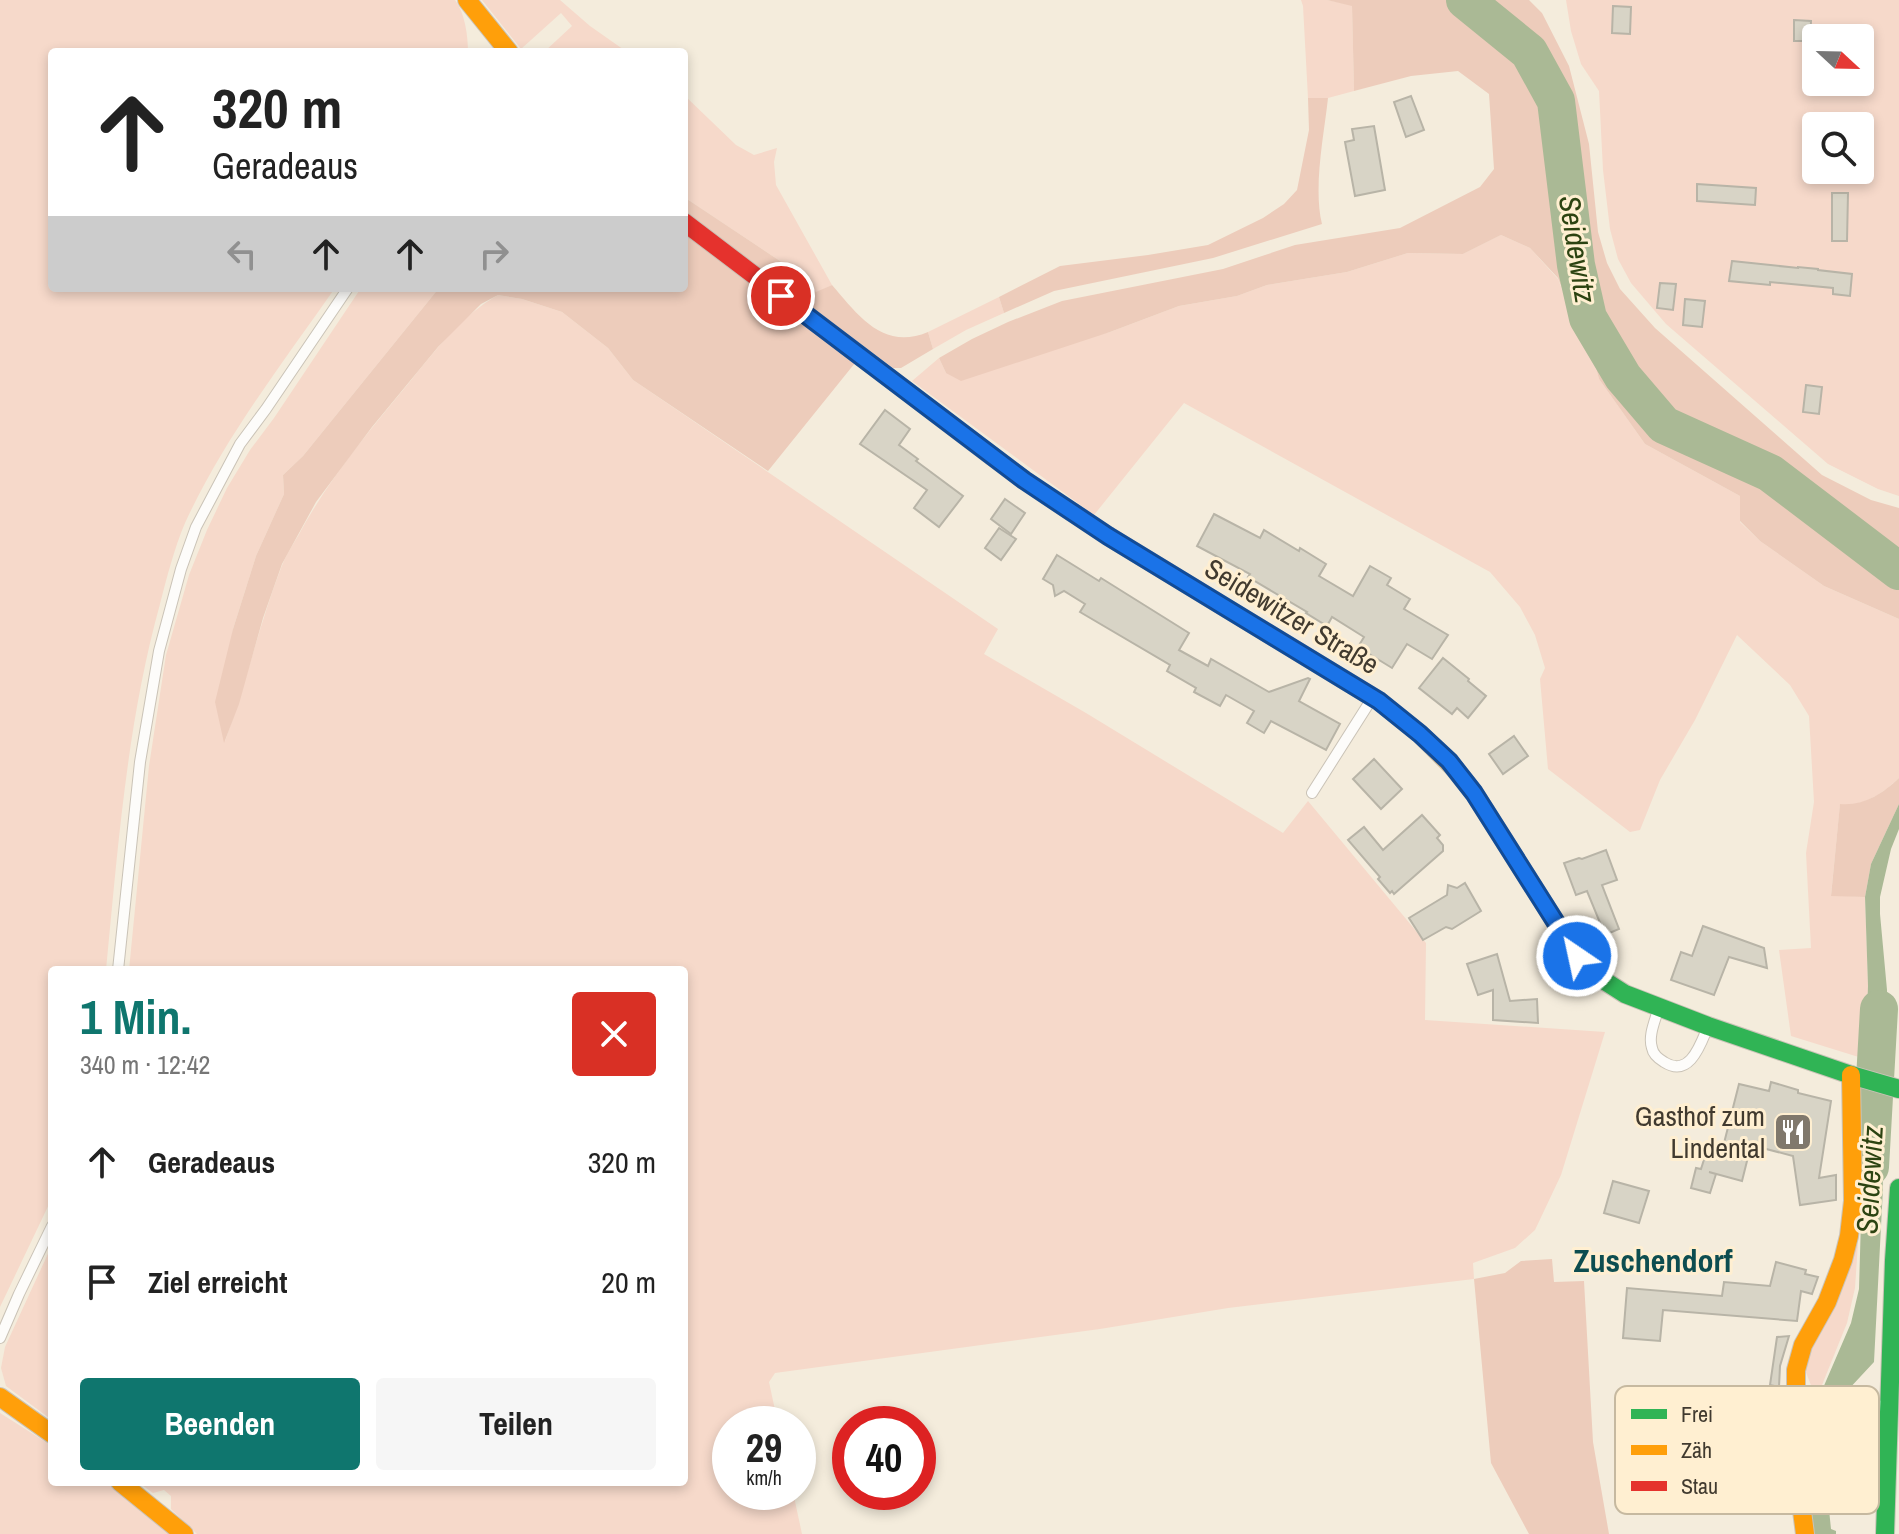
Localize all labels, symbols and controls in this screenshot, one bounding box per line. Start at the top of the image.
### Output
north arrow [1802,24,1874,96]
map controls [1802,24,1874,184]
text: 320 m [212,70,342,145]
icon: ahead [80,80,184,184]
button: search [1802,112,1874,184]
text: Geradeaus [212,142,358,190]
water label: Seidewitz [1550,192,1606,306]
icon: left [220,232,264,276]
icon: ahead [304,232,348,276]
icon: ahead [388,232,432,276]
icon: right [472,232,516,276]
pin [747,262,815,330]
icon: arrive [759,274,803,318]
street label: Seidewitzer Straße [1198,549,1386,683]
position arrow [1535,914,1619,998]
text: 1 Min. [80,984,192,1049]
button: close [572,992,656,1076]
text: 340 m · 12:42 [80,1047,210,1082]
place label: Gasthof zum Lindental [1635,1097,1765,1167]
restaurant icon: Gasthof zum Lindental [1772,1111,1814,1153]
water label: Seidewitz [1846,1124,1892,1235]
icon: ahead [80,1140,124,1184]
text: Geradeaus [148,1142,275,1182]
text: 320 m [588,1142,656,1182]
district label: Zuschendorf [1574,1239,1733,1282]
icon: arrive [80,1260,124,1304]
text: Ziel erreicht [148,1262,287,1302]
text: 20 m [601,1262,656,1302]
button: Beenden [80,1378,360,1470]
button: Teilen [376,1378,656,1470]
legend [1615,1386,1879,1514]
text: Frei [1681,1399,1713,1429]
speed limit sign: 40 [832,1406,936,1510]
text: 29 [746,1421,782,1474]
text: Zäh [1681,1435,1712,1465]
text: km/h [746,1464,782,1491]
text: Stau [1681,1471,1718,1501]

